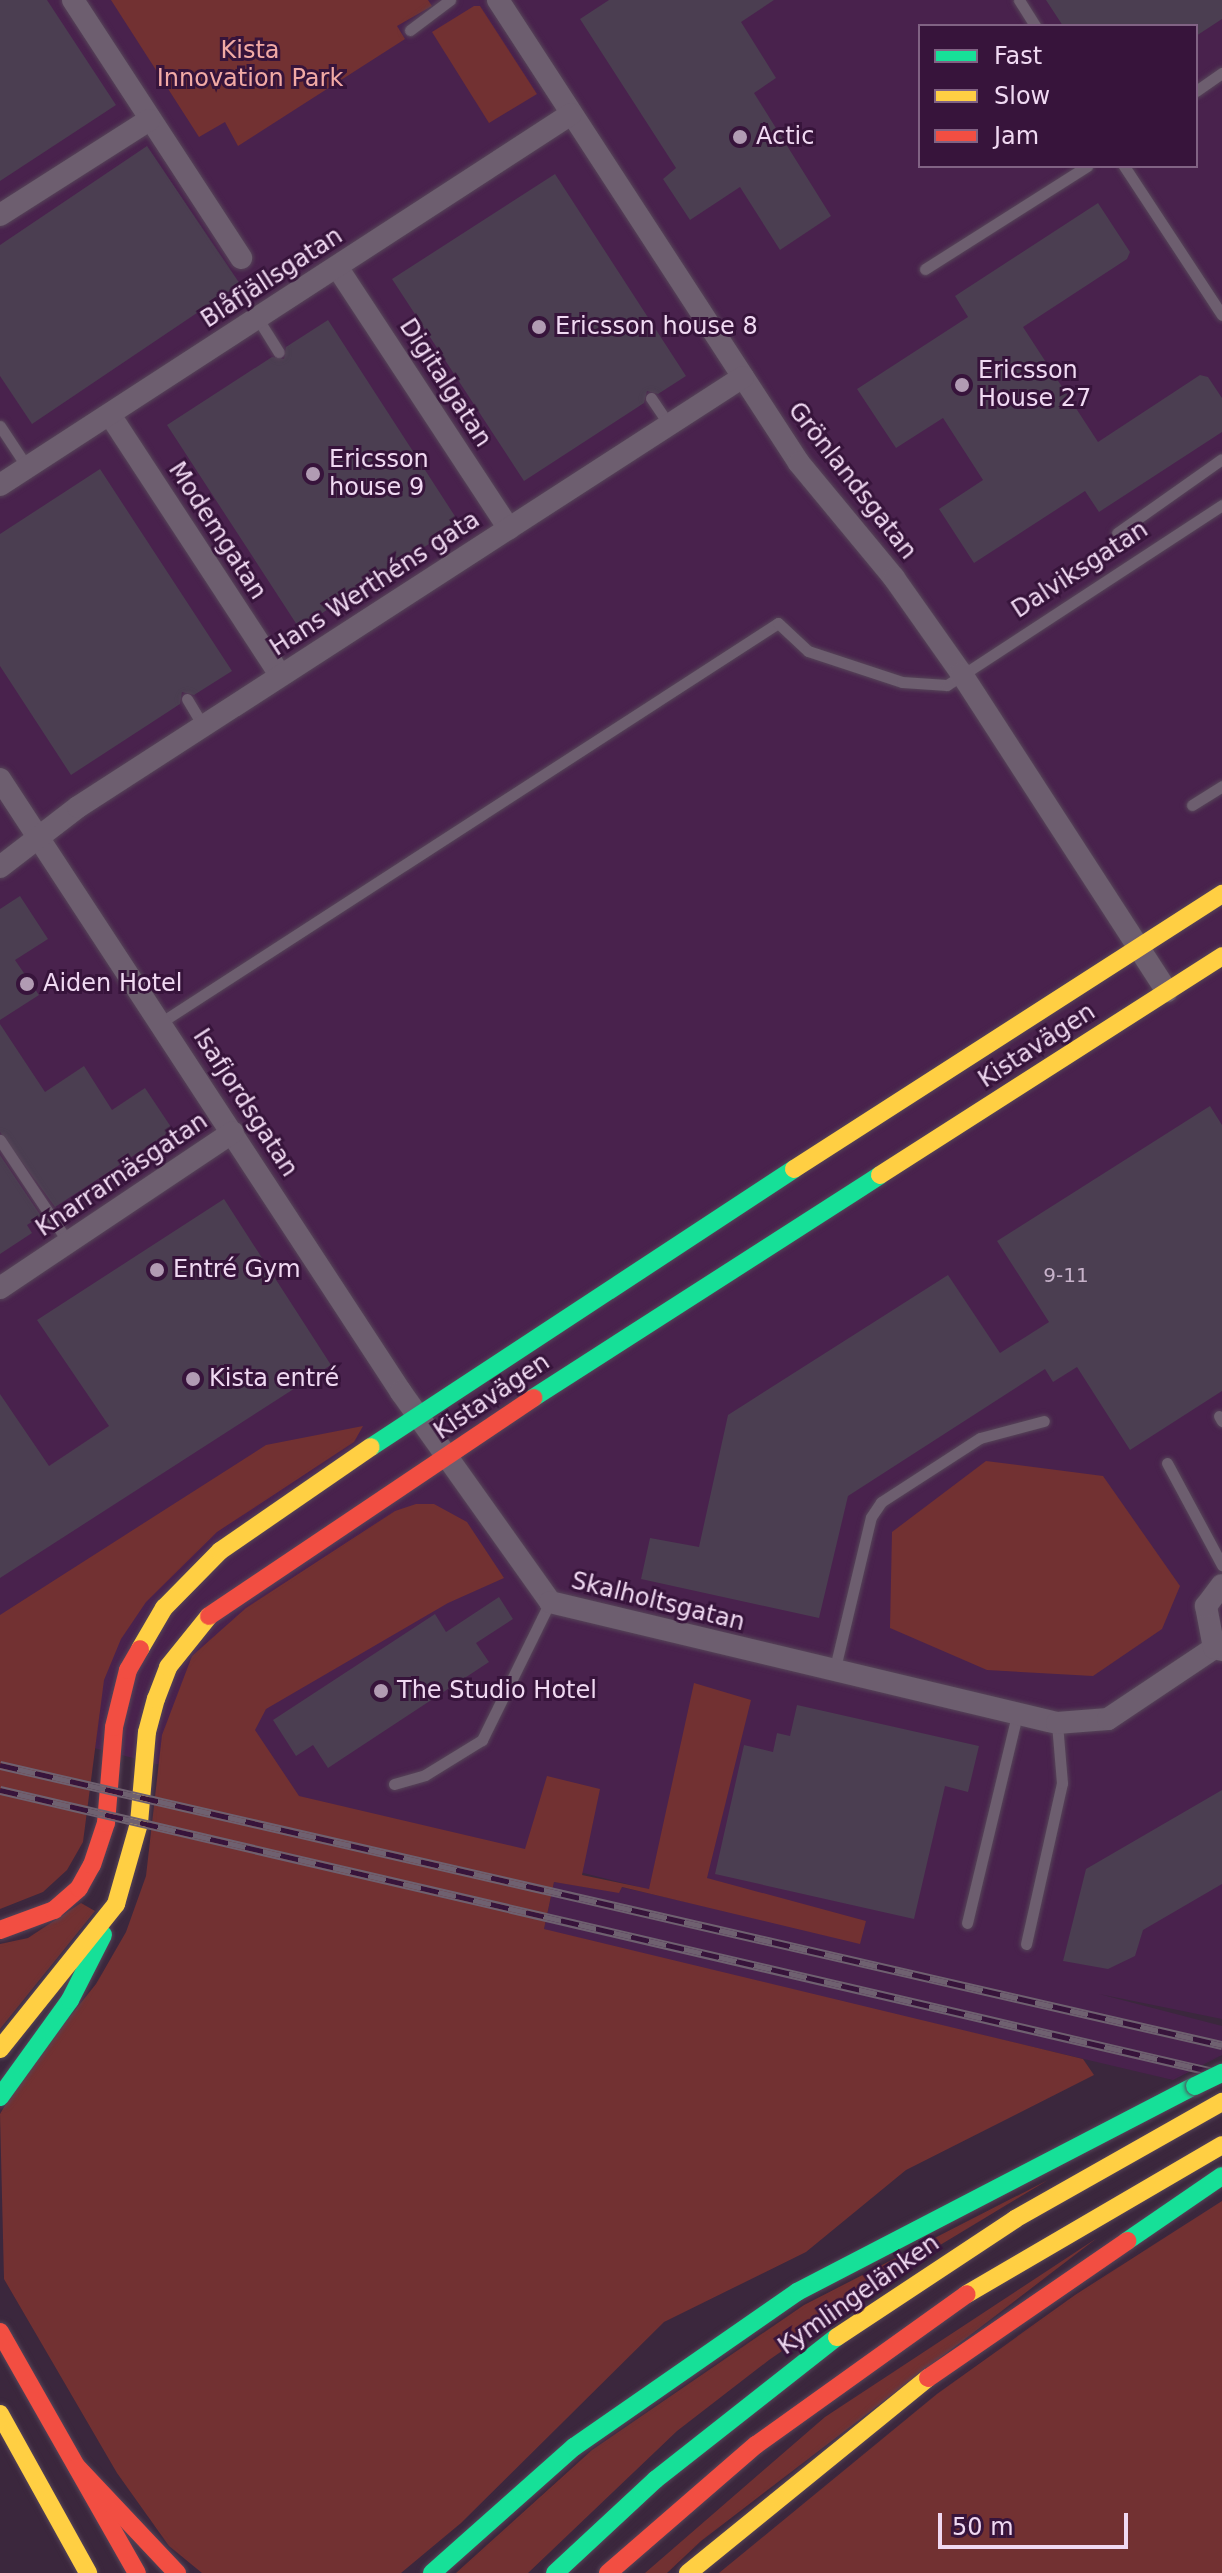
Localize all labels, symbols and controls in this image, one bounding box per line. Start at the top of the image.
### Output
legend [918,24,1198,168]
park label: Kista Innovation Park [157,37,343,93]
text: Fast [994,42,1042,70]
text: Slow [994,82,1050,110]
text: Jam [994,122,1039,150]
place label: Actic [756,123,814,151]
marker: Actic [731,128,749,146]
street label: Blåfjällsgatan [196,222,348,334]
street label: Digitalgatan [393,313,497,453]
place label: Ericsson house 8 [555,313,758,341]
marker: Ericsson house 8 [530,318,548,336]
place label: Ericsson House 27 [978,357,1091,413]
marker: Ericsson House 27 [953,376,971,394]
street label: Grönlandsgatan [782,397,922,565]
place label: Ericsson house 9 [329,446,429,502]
street label: Modemgatan [162,457,272,605]
marker: Ericsson house 9 [304,465,322,483]
street label: Hans Werthéns gata [265,506,485,662]
street label: Dalviksgatan [1007,515,1153,625]
place label: Aiden Hotel [43,970,182,998]
marker: Aiden Hotel [18,975,36,993]
street label: Kistavägen [973,998,1101,1094]
street label: Isafjordsgatan [186,1024,304,1182]
street label: Knarrarnäsgatan [31,1107,213,1243]
place label: Entré Gym [173,1256,301,1284]
marker: Entré Gym [148,1261,166,1279]
house number: 9-11 [1043,1263,1089,1287]
street label: Kistavägen [429,1348,555,1446]
place label: Kista entré [209,1365,339,1393]
marker: Kista entré [184,1370,202,1388]
street label: Skalholtsgatan [568,1567,748,1637]
place label: The Studio Hotel [397,1677,597,1705]
marker: The Studio Hotel [372,1682,390,1700]
street label: Kymlingelänken [773,2229,945,2361]
scale bar [942,2497,1132,2547]
text: 50 m [952,2513,1014,2541]

